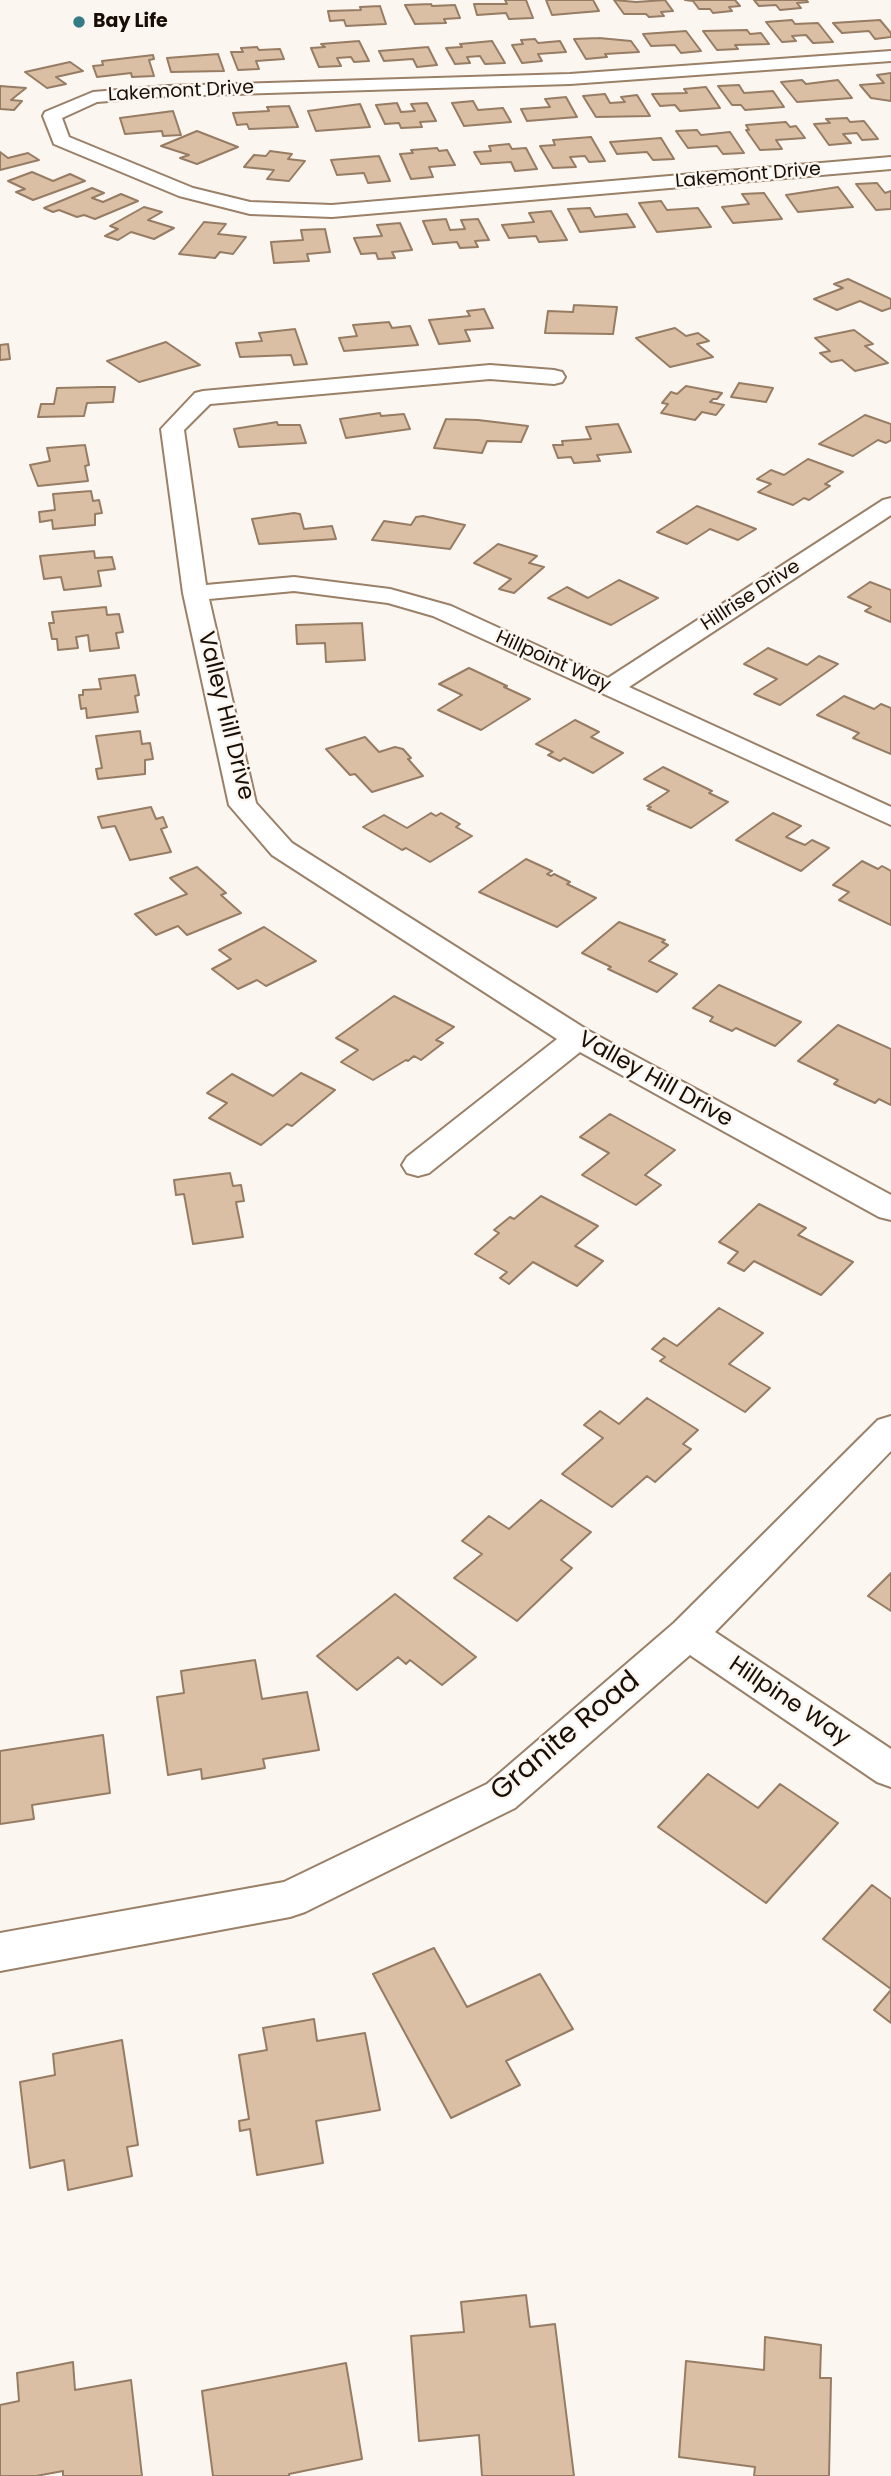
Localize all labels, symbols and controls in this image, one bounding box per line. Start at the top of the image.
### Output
place label: Bay Life [93,11,168,33]
marker: Bay Life [71,14,87,30]
street label: Lakemont Drive [107,77,255,107]
street label: Lakemont Drive [674,158,822,194]
street label: Hillrise Drive [697,556,805,636]
street label: Hillpoint Way [492,627,614,697]
street label: Valley Hill Drive [191,629,259,803]
street label: Valley Hill Drive [573,1026,737,1134]
street label: Hillpine Way [723,1651,855,1753]
street label: Granite Road [485,1665,647,1809]

